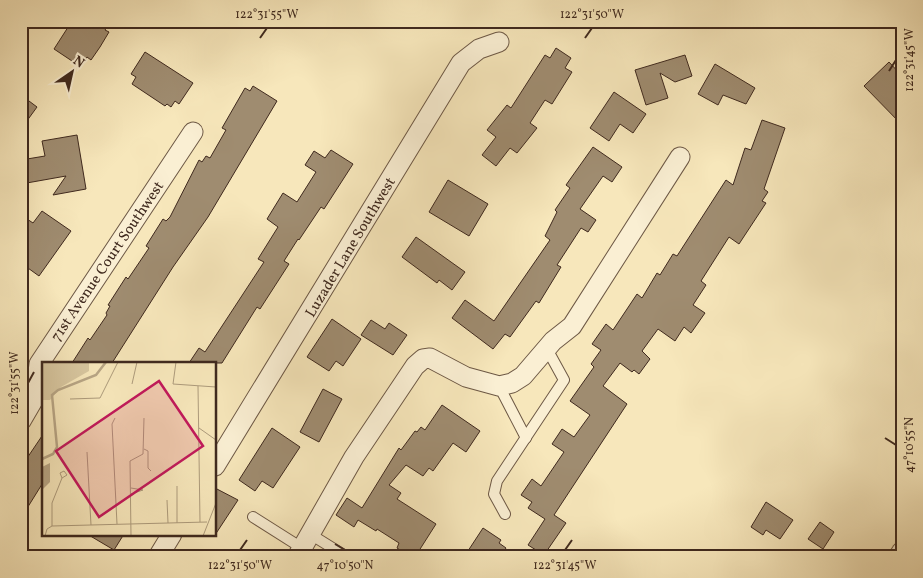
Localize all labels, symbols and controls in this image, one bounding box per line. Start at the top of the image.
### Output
text: 122°31'55"W [235,7,299,23]
text: 122°31'50"W [560,7,624,23]
text: 122°31'45"W [902,28,918,92]
north arrow [48,48,98,98]
text: N [69,52,88,73]
street label: Luzader Lane Southwest [301,174,402,322]
street label: 71st Avenue Court Southwest [47,178,170,346]
text: 122°31'55"W [7,351,23,415]
inset map [42,362,216,536]
text: 47°10'55"N [902,417,918,473]
text: 122°31'50"W [208,558,272,574]
text: 47°10'50"N [316,558,374,574]
text: 122°31'45"W [533,558,597,574]

